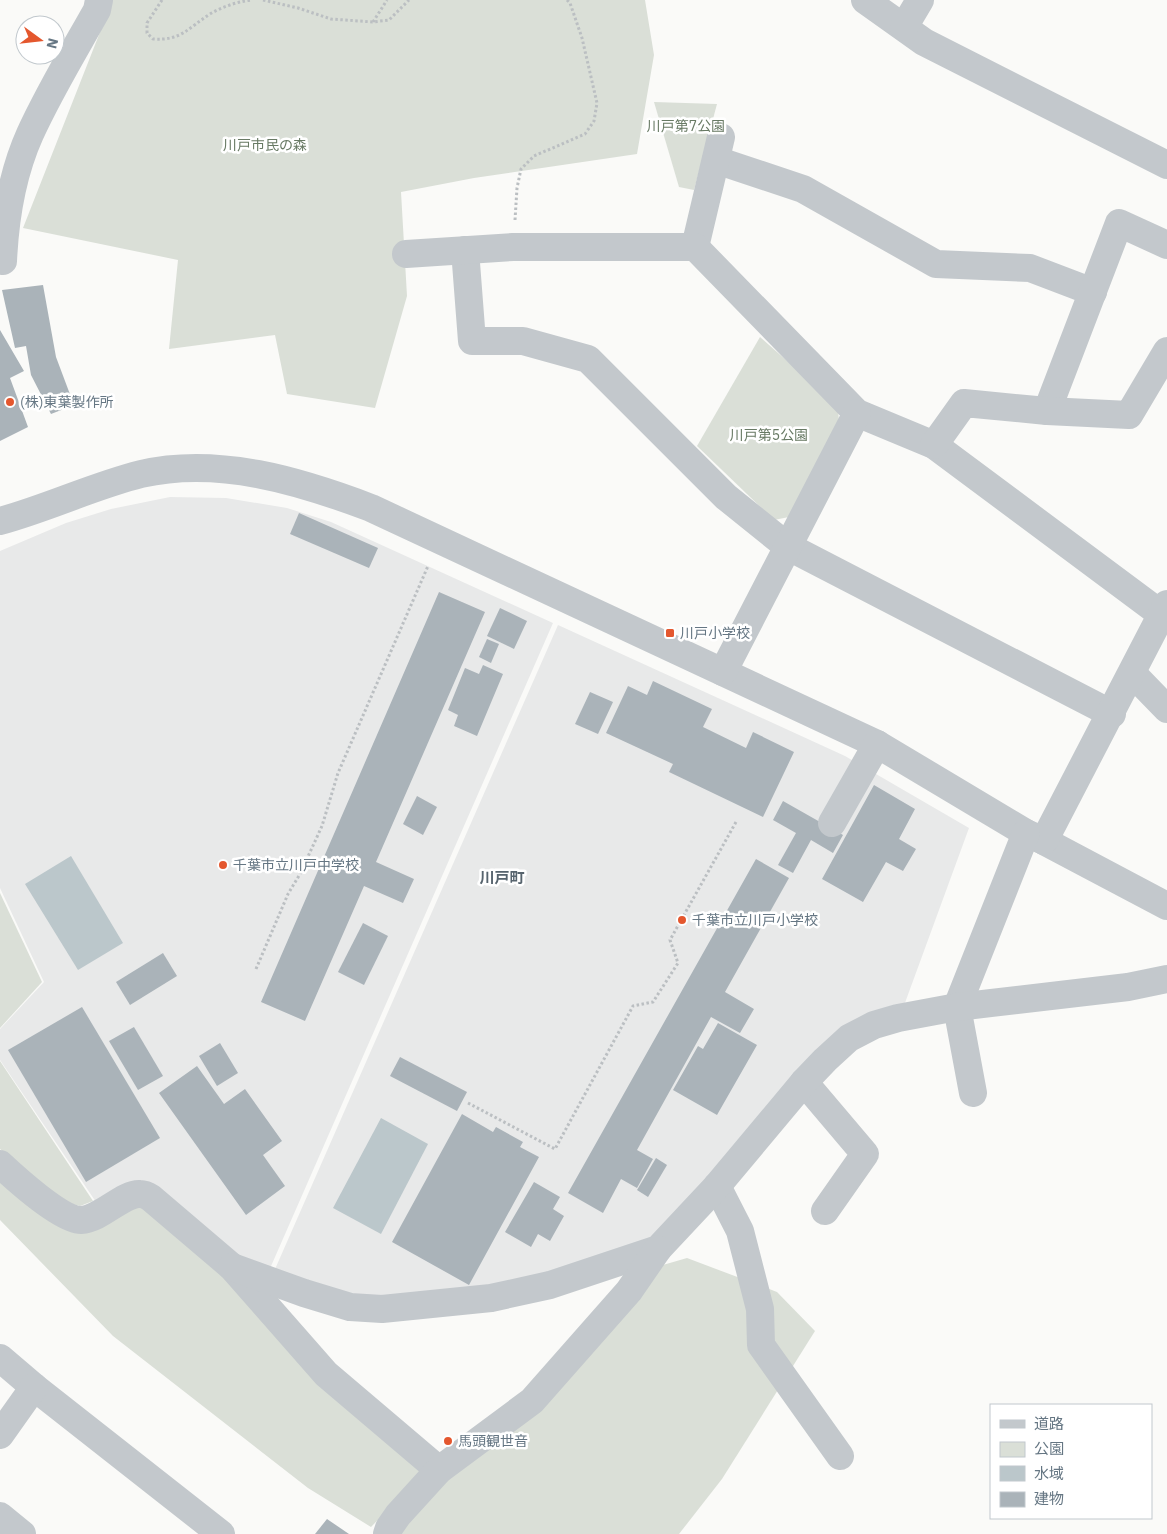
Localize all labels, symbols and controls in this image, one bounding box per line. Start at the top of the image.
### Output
north arrow [15,15,65,65]
text: N [43,36,63,51]
park label: 川戸第7公園 [647,117,725,135]
park label: 川戸市民の森 [223,136,307,154]
place label: (株)東葉製作所 [20,393,113,411]
marker: (株)東葉製作所 [4,396,16,408]
park label: 川戸第5公園 [730,426,808,444]
place label: 川戸小学校 [680,624,750,642]
marker: 川戸小学校 [664,627,676,639]
place label: 千葉市立川戸中学校 [233,856,359,874]
marker: 千葉市立川戸中学校 [217,859,229,871]
district label: 川戸町 [479,868,525,887]
place label: 千葉市立川戸小学校 [692,911,818,929]
marker: 千葉市立川戸小学校 [676,914,688,926]
legend [990,1404,1152,1519]
text: 道路 [1034,1414,1064,1433]
place label: 馬頭観世音 [458,1432,528,1450]
marker: 馬頭観世音 [442,1435,454,1447]
text: 公園 [1034,1439,1064,1458]
text: 水域 [1034,1464,1064,1483]
text: 建物 [1034,1489,1064,1508]

